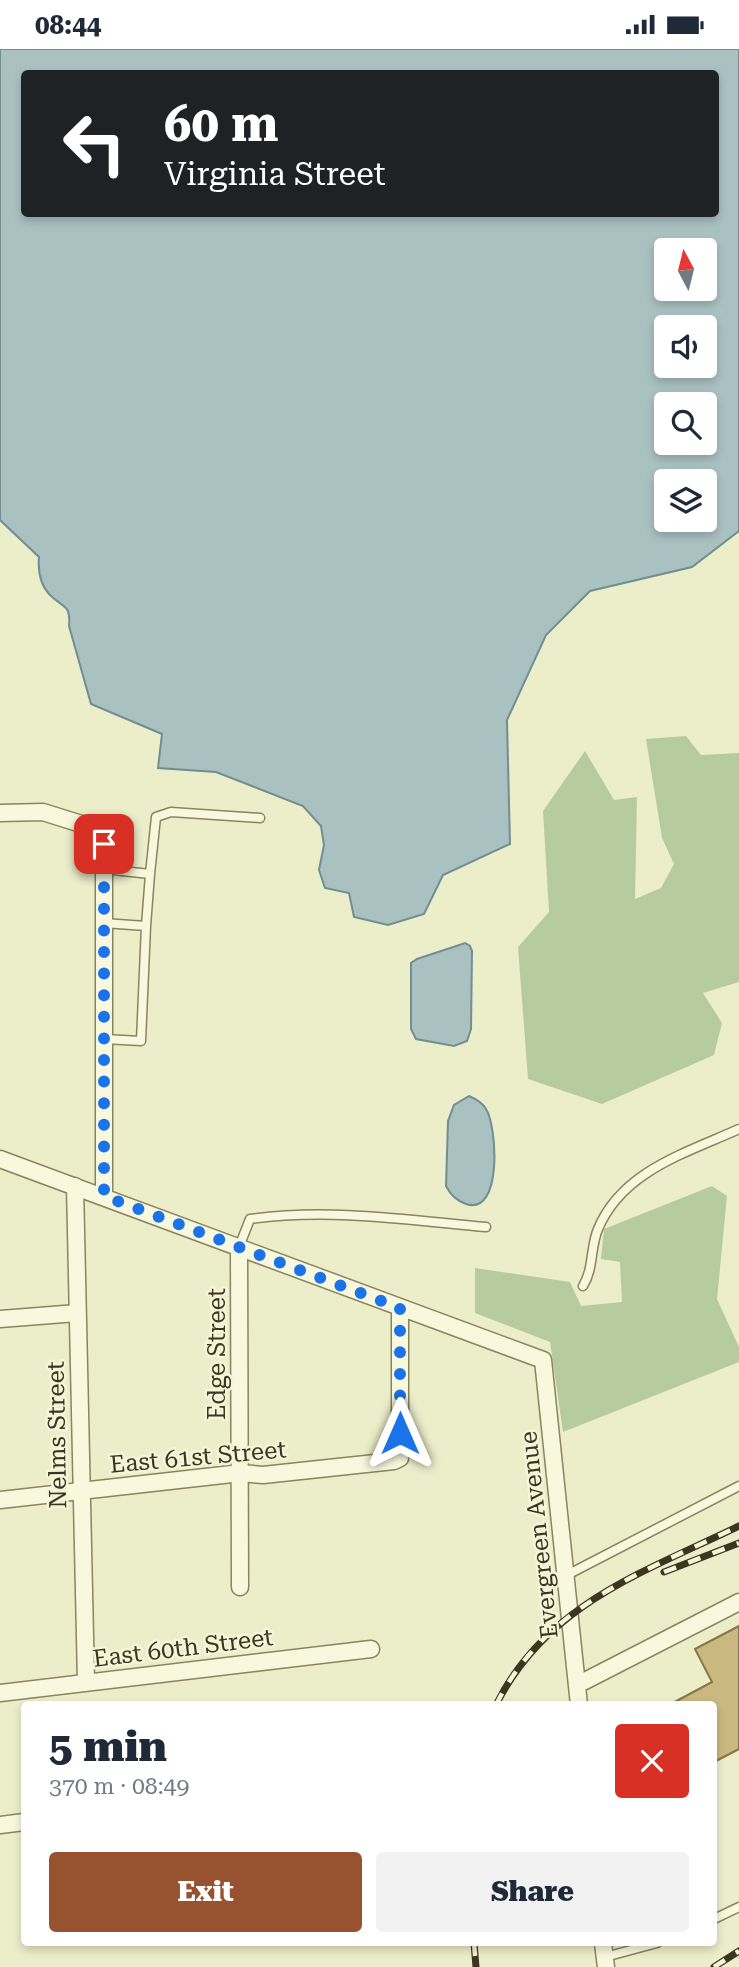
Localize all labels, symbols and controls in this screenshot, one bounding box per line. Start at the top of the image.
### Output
text: 08:44 [35,10,101,40]
text: 60 m [164,96,279,153]
icon: left [49,98,140,189]
text: Virginia Street [164,155,386,193]
north arrow [654,238,718,301]
map controls [654,238,717,532]
button: sound [654,315,717,378]
button: search [654,392,717,455]
button: layers [654,469,717,532]
pin [74,814,134,874]
icon: arrive [85,825,123,863]
street label: Edge Street [203,1288,231,1420]
street label: Nelms Street [42,1361,72,1509]
position arrow [363,1396,437,1470]
street label: Evergreen Avenue [514,1430,564,1640]
street label: East 61st Street [109,1435,287,1479]
street label: East 60th Street [91,1623,275,1673]
text: 5 min [49,1722,167,1771]
button: close [615,1724,689,1798]
text: 370 m · 08:49 [49,1773,189,1800]
button: Exit [49,1852,362,1932]
button: Share [376,1852,689,1932]

